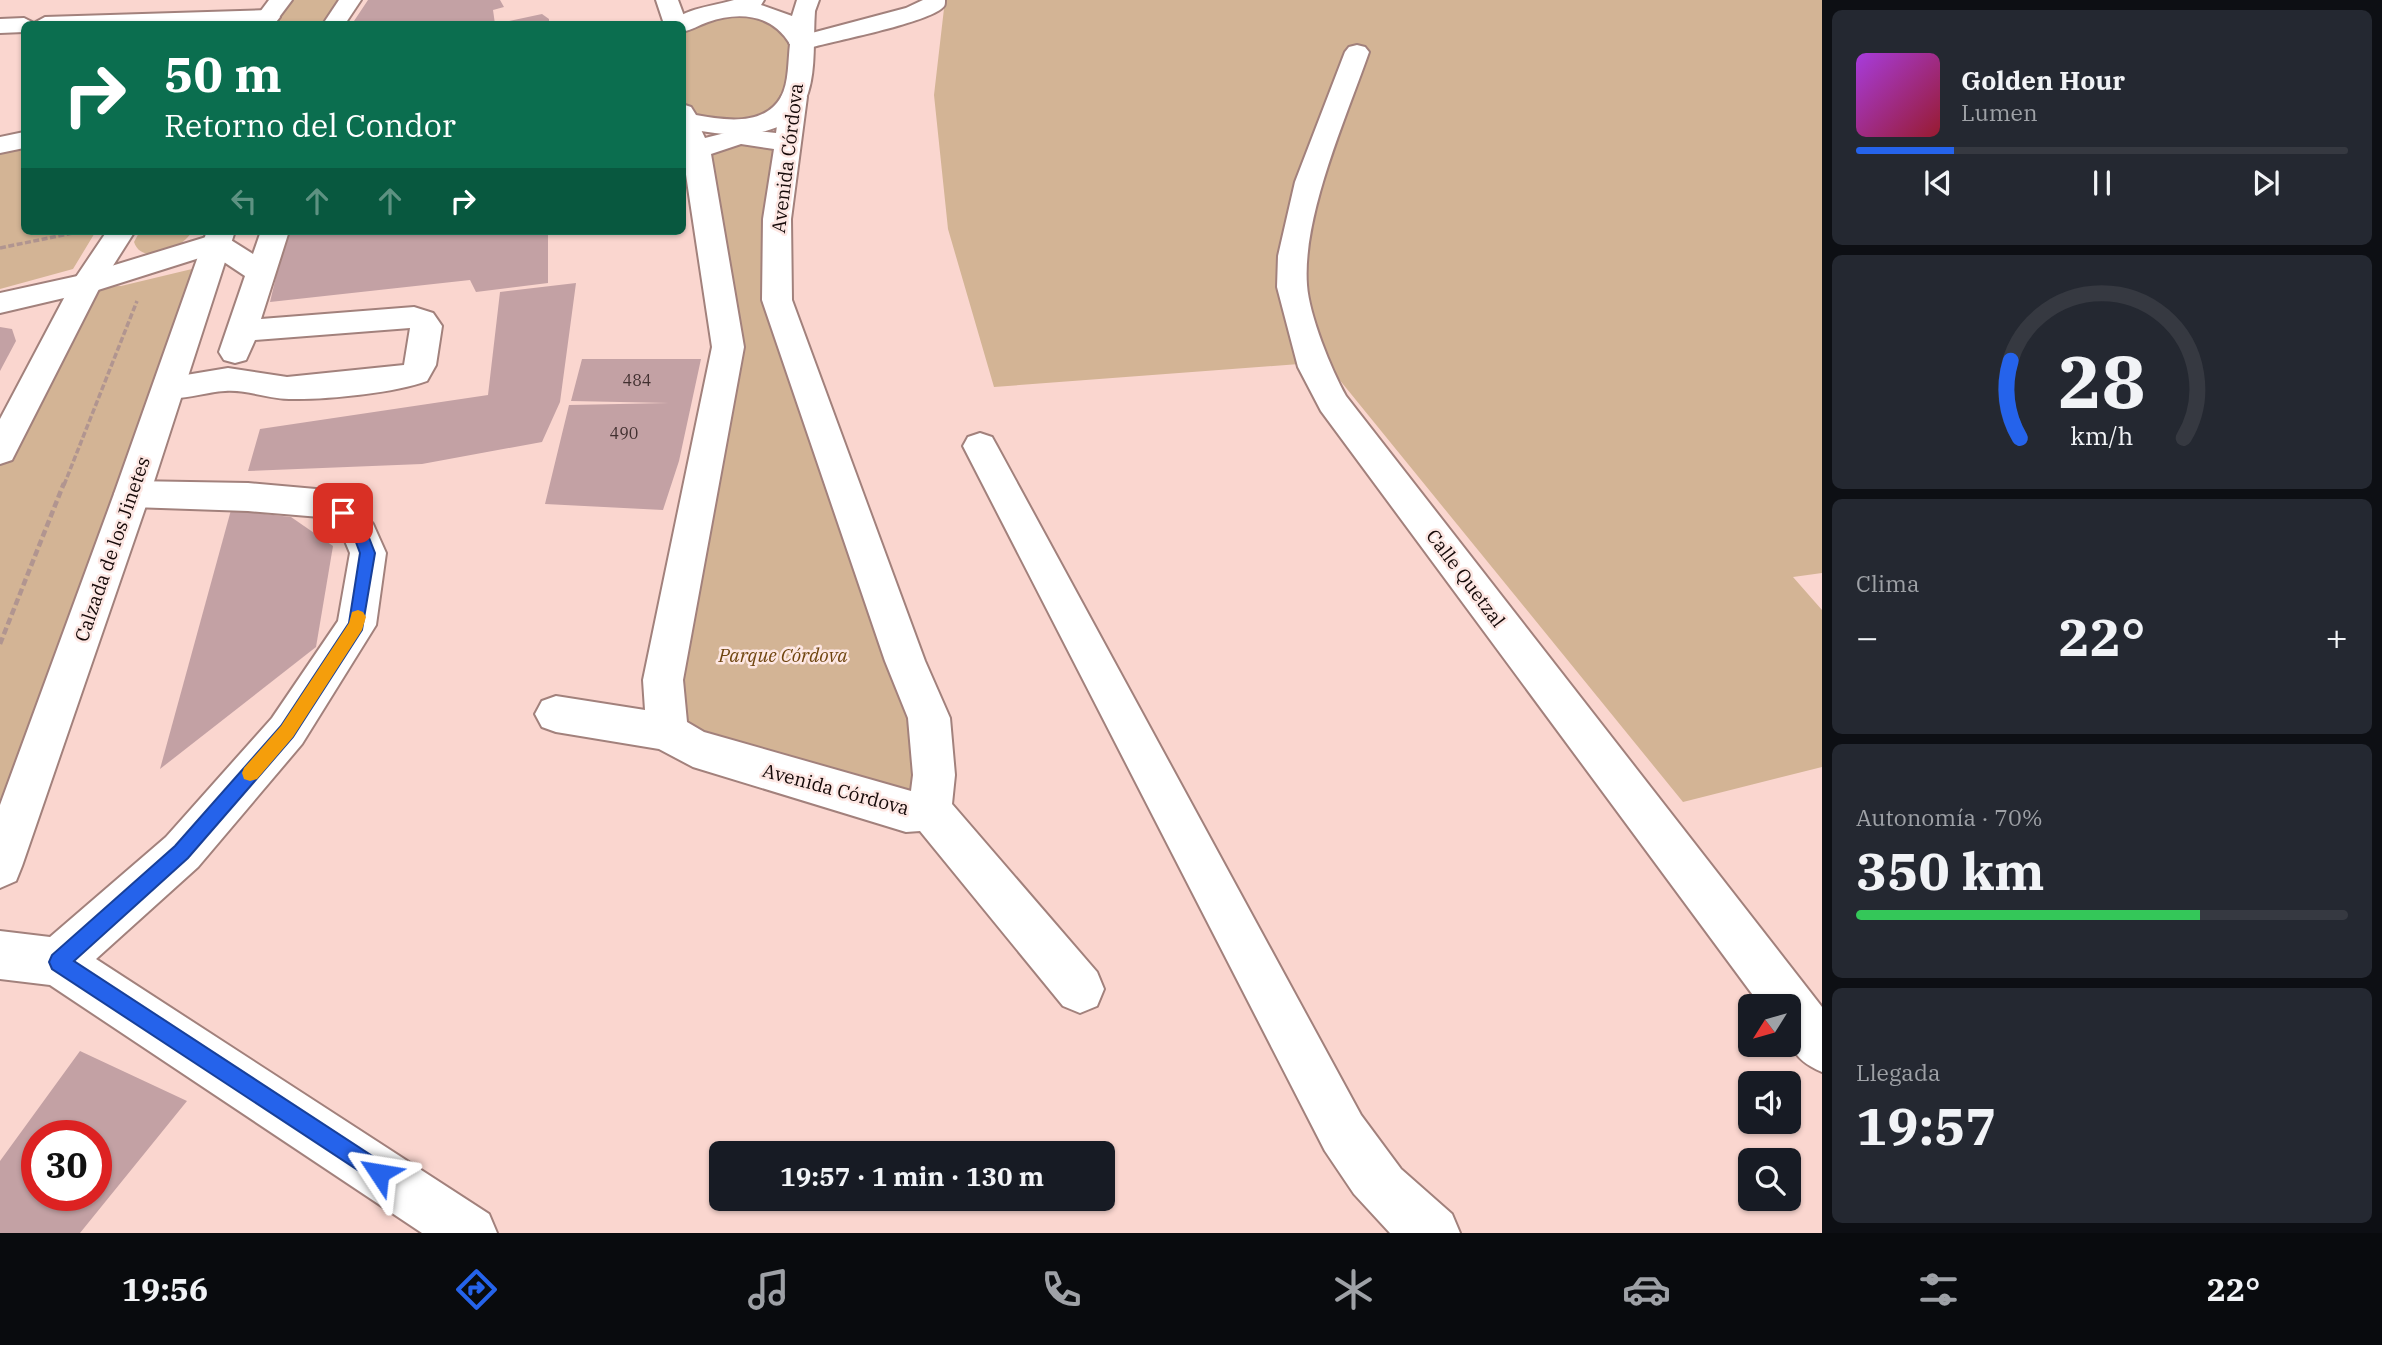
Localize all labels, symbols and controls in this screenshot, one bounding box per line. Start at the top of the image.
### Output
text: 50 m [164,42,282,105]
icon: right [49,49,140,140]
text: Golden Hour [1961,63,2125,97]
street label: Avenida Córdova [766,82,808,234]
text: Lumen [1961,97,2038,127]
text: Retorno del Condor [164,104,456,146]
icon: previous [1919,164,1957,202]
icon: pause [2083,164,2121,202]
icon: next [2247,164,2285,202]
icon: left [225,182,263,220]
icon: ahead [298,182,336,220]
icon: ahead [371,182,409,220]
icon: right [444,182,482,220]
text: 28 [2058,333,2146,428]
house number: 484 [623,370,651,390]
text: km/h [2070,419,2134,452]
house number: 490 [610,423,638,443]
street label: Calzada de los Jinetes [69,453,155,645]
pin [313,483,373,543]
icon: arrive [324,494,362,532]
street label: Calle Quetzal [1421,524,1511,632]
text: Clima [1856,568,1920,598]
text: 22° [2059,603,2145,670]
text: − [1856,612,1879,661]
text: + [2325,612,2348,661]
park label: Parque Córdova [717,643,848,667]
street label: Avenida Córdova [760,758,912,820]
text: Autonomía · 70% [1856,802,2043,832]
text: 350 km [1856,837,2045,904]
north arrow [1738,994,1801,1057]
map controls [1738,994,1801,1211]
text: Llegada [1856,1057,1940,1087]
button: sound [1738,1071,1801,1134]
text: 19:57 [1856,1092,1997,1159]
speed limit sign: 30 [21,1120,112,1211]
position arrow [342,1136,416,1210]
button: search [1738,1148,1801,1211]
text: 19:57 · 1 min · 130 m [780,1159,1044,1193]
icon: directions [452,1265,501,1314]
icon: music [744,1265,793,1314]
icon: phone [1037,1265,1086,1314]
icon: climate [1329,1265,1378,1314]
icon: car [1622,1265,1671,1314]
icon: filters [1914,1265,1963,1314]
text: 19:56 [122,1268,208,1310]
text: 22° [2207,1268,2260,1310]

